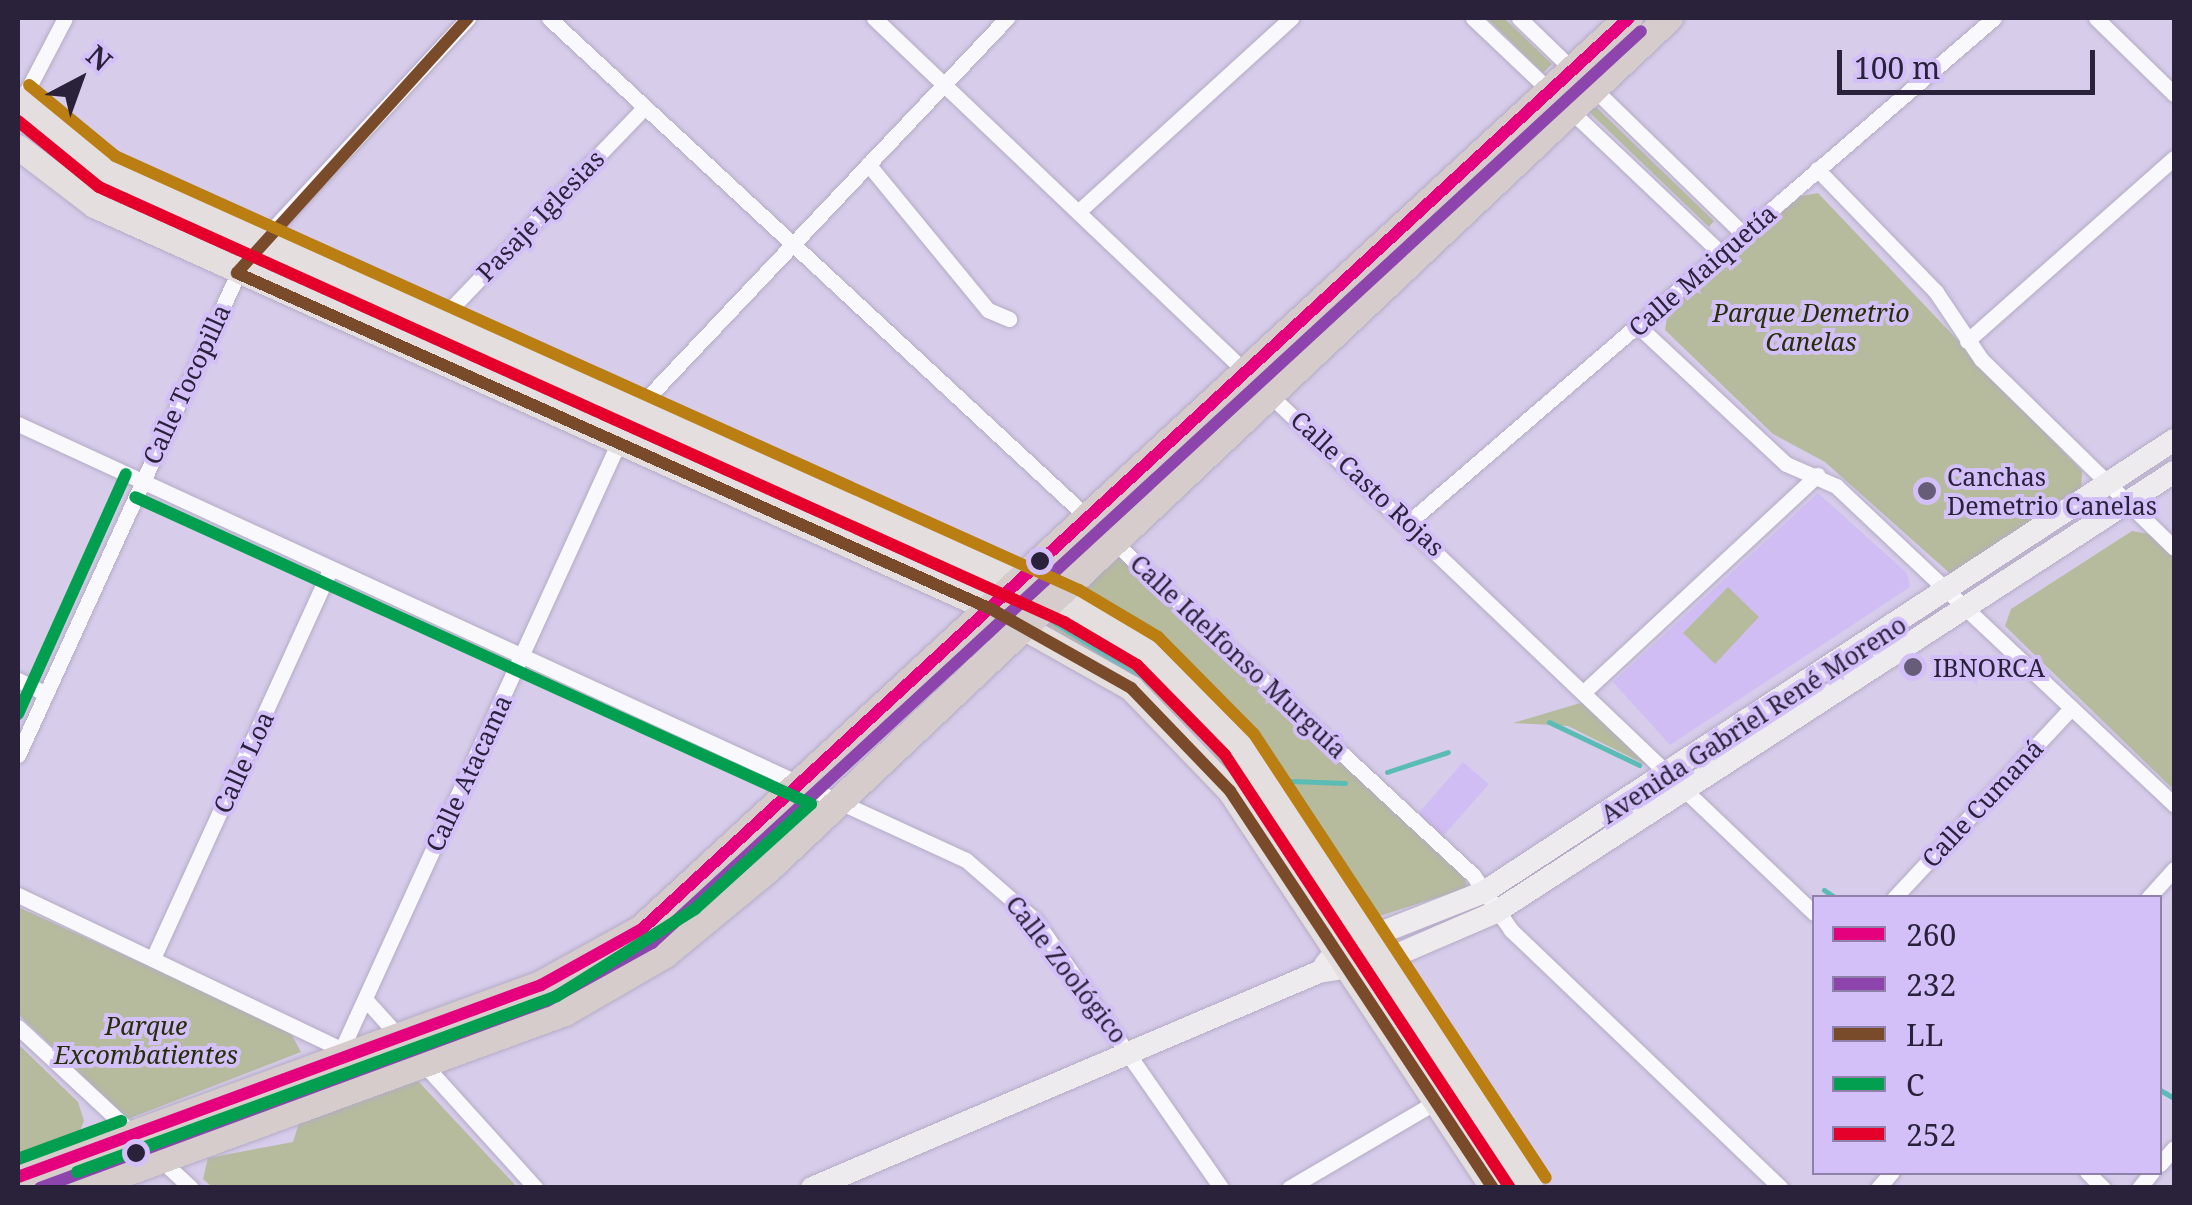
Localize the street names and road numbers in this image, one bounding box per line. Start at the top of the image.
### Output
street label: Pasaje Iglesias [470,143,610,287]
street label: Calle Maiquetía [1622,198,1782,342]
street label: Calle Tocopilla [136,299,236,469]
street label: Calle Casto Rojas [1285,404,1451,562]
street label: Calle Idelfonso Murguía [1125,548,1353,764]
street label: Avenida Gabriel René Moreno [1595,609,1911,829]
street label: Calle Atacama [419,690,517,856]
street label: Calle Loa [206,706,280,818]
street label: Calle Cumaná [1915,733,2049,873]
street label: Calle Zoológico [1000,889,1134,1049]

